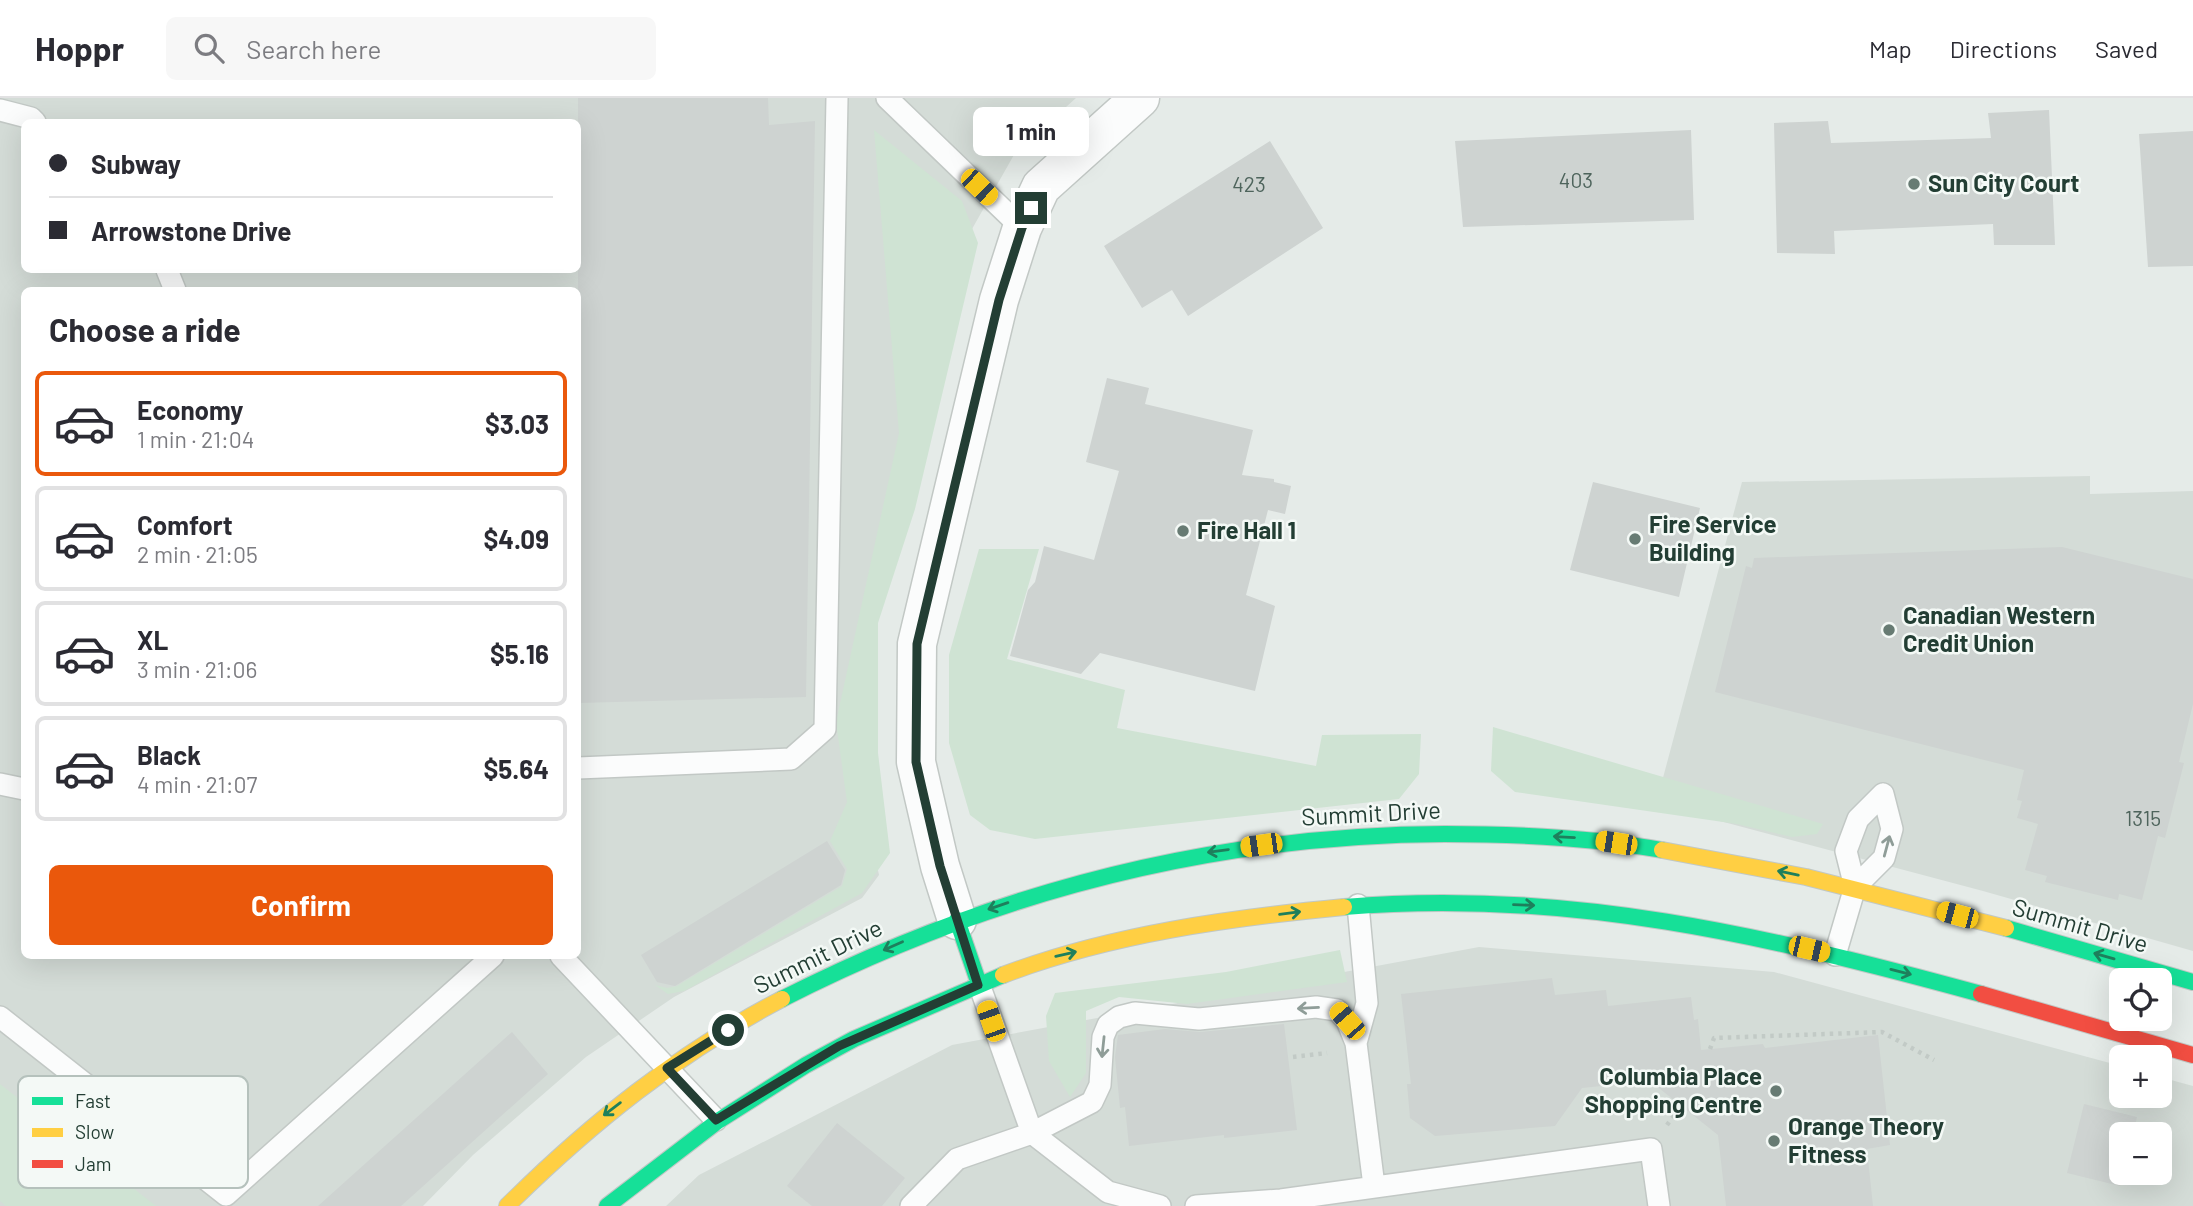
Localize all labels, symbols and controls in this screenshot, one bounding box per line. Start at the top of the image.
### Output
search box [166,17,656,80]
text: Hoppr [35,28,124,68]
icon: search [190,29,228,67]
text: Search here [246,33,381,64]
text: Map [1869,34,1912,63]
text: Directions [1950,34,2057,63]
text: Saved [2095,34,2158,63]
callout: 1 min [973,106,1089,155]
text: 1 min [1006,117,1056,145]
text: Subway [91,148,181,179]
car [957,165,1002,209]
house number: 403 [1559,167,1593,192]
place label: Sun City Court [1928,168,2080,197]
house number: 423 [1232,171,1266,196]
marker: Sun City Court [1906,176,1922,192]
route end [1015,192,1047,224]
text: Arrowstone Drive [91,215,291,246]
text: Choose a ride [49,310,241,348]
icon: car [53,392,116,455]
text: Economy [137,394,243,425]
text: $3.03 [485,408,549,439]
text: 1 min · 21:04 [137,425,254,453]
icon: car [53,507,116,570]
text: Comfort [137,509,233,540]
place label: Fire Service Building [1649,509,1777,566]
place label: Fire Hall 1 [1197,515,1296,544]
text: $4.09 [483,523,549,554]
marker: Fire Hall 1 [1175,523,1191,539]
marker: Fire Service Building [1627,531,1643,547]
text: 2 min · 21:05 [137,540,258,568]
place label: Canadian Western Credit Union [1903,600,2095,657]
icon: car [53,622,116,685]
marker: Canadian Western Credit Union [1881,622,1897,638]
text: XL [137,624,168,655]
text: $5.16 [490,638,549,669]
text: 3 min · 21:06 [137,655,257,683]
icon: car [53,737,116,800]
text: Black [137,739,201,770]
text: $5.64 [483,753,549,784]
text: 4 min · 21:07 [137,770,257,798]
street label: Summit Drive [1300,794,1441,831]
house number: 1315 [2125,805,2161,830]
car [1594,829,1639,857]
one-way arrow [1553,831,1576,844]
car [1239,832,1284,858]
one-way arrow [1881,835,1894,858]
one-way arrow [1207,845,1230,858]
button: Confirm [49,865,553,945]
one-way arrow [1777,866,1800,879]
street label: Summit Drive [2009,891,2152,958]
one-way arrow [1512,899,1535,912]
car [1934,899,1981,931]
one-way arrow [987,901,1009,913]
one-way arrow [1278,906,1300,919]
street label: Summit Drive [748,912,886,999]
car [1787,934,1832,964]
one-way arrow [883,940,904,953]
one-way arrow [1054,947,1077,961]
one-way arrow [2093,949,2115,962]
one-way arrow [1890,966,1912,979]
map controls [2109,968,2172,1185]
button: locate [2109,968,2172,1031]
car [975,998,1008,1044]
car [1326,998,1369,1044]
one-way arrow [1298,1002,1320,1015]
route start [712,1014,744,1046]
one-way arrow [1096,1035,1109,1058]
button: + [2109,1045,2172,1108]
place label: Columbia Place Shopping Centre [1585,1061,1762,1118]
legend [18,1076,248,1188]
marker: Columbia Place Shopping Centre [1768,1083,1784,1099]
text: Fast [75,1089,111,1112]
one-way arrow [604,1102,622,1117]
place label: Orange Theory Fitness [1788,1111,1944,1168]
text: Slow [75,1120,114,1143]
button: − [2109,1122,2172,1185]
marker: Orange Theory Fitness [1766,1133,1782,1149]
text: Jam [75,1152,111,1175]

